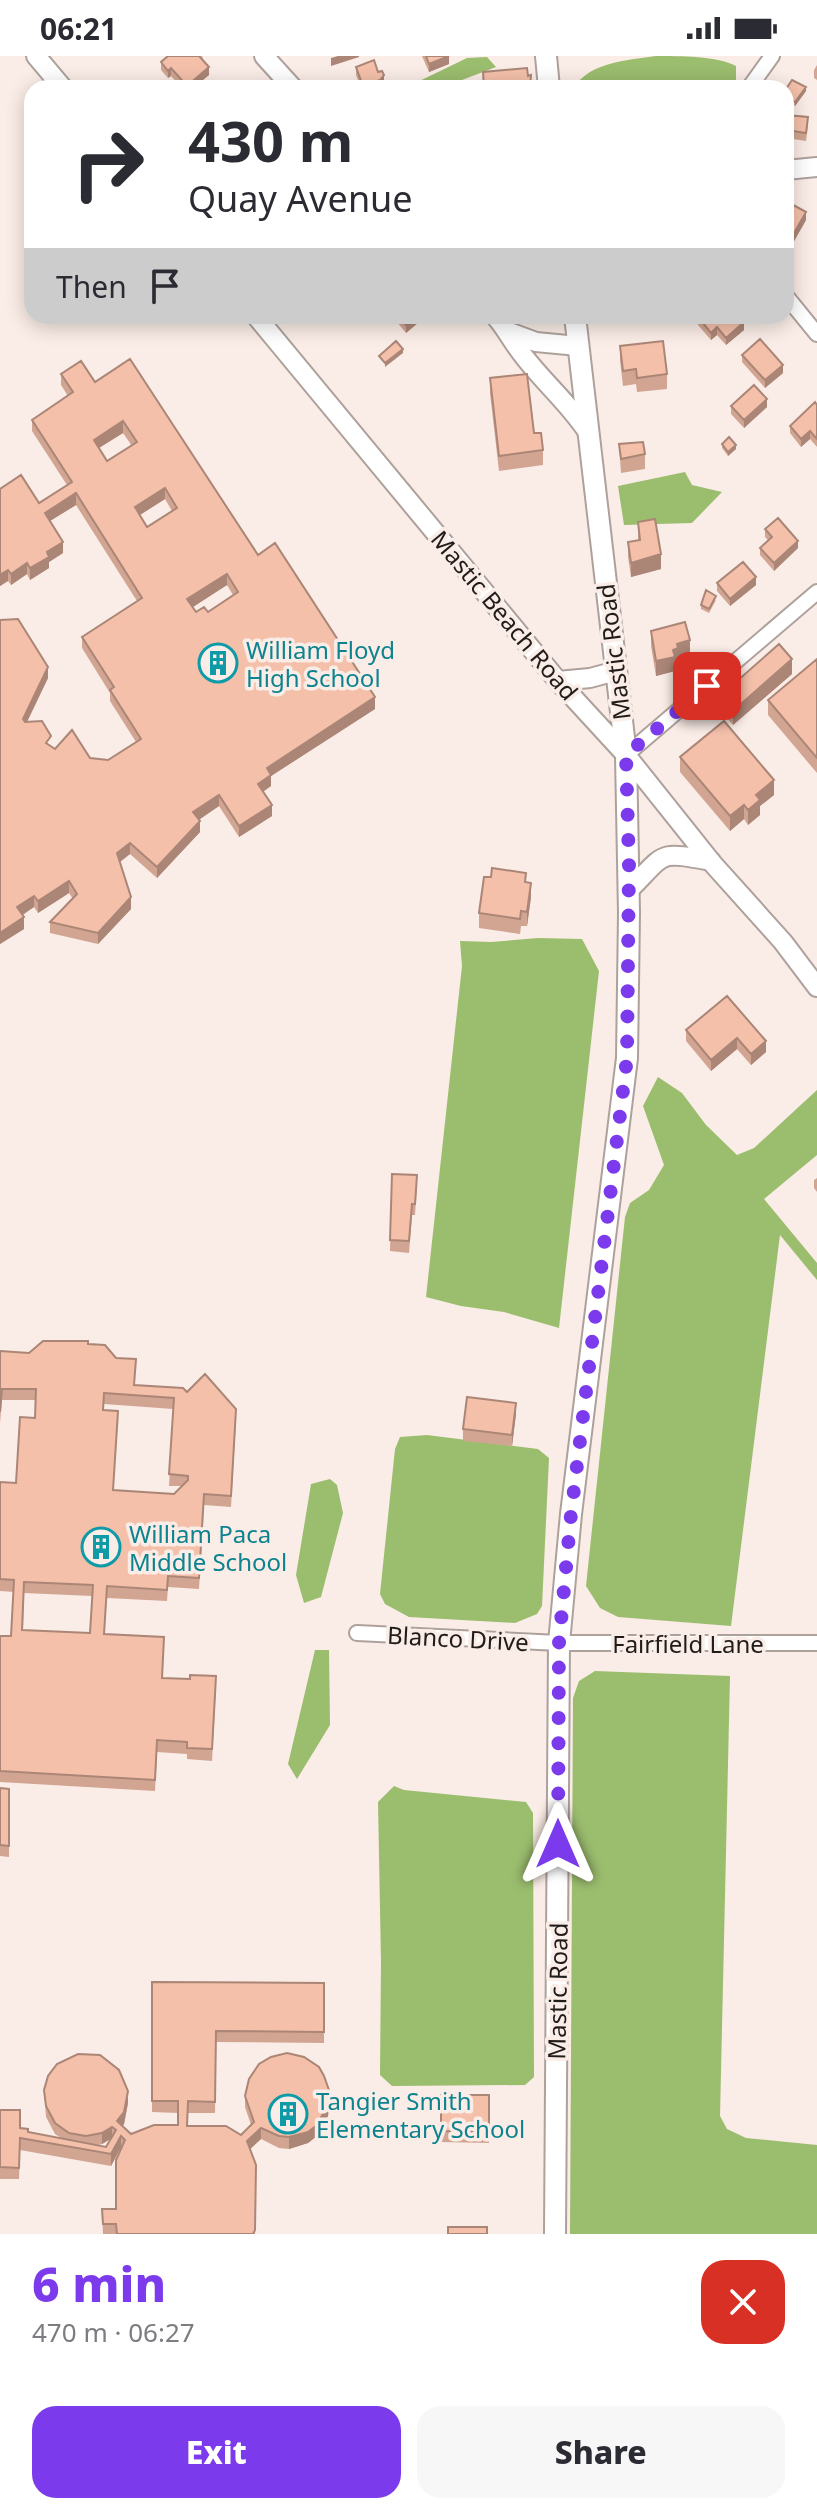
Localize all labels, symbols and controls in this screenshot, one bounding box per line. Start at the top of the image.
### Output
text: 06:21 [40,8,117,49]
text: 430 m [188,102,353,178]
icon: right [56,112,160,216]
text: Quay Avenue [188,174,413,223]
icon: arrive [143,264,187,308]
text: Then [56,266,127,307]
street label: Mastic Beach Road [424,523,586,707]
street label: Mastic Road [588,582,638,722]
place label: William Floyd High School [246,633,395,694]
building icon: William Floyd High School [197,642,239,684]
pin [673,652,741,720]
icon: arrive [685,664,729,708]
place label: William Paca Middle School [129,1517,287,1578]
building icon: William Paca Middle School [80,1526,122,1568]
street label: Blanco Drive [386,1618,530,1658]
street label: Fairfield Lane [612,1627,764,1660]
position arrow [516,1802,600,1886]
street label: Mastic Road [539,1922,575,2060]
place label: Tangier Smith Elementary School [316,2084,525,2145]
building icon: Tangier Smith Elementary School [267,2093,309,2135]
text: 6 min [32,2251,166,2316]
button: close [701,2260,785,2344]
text: 470 m · 06:27 [32,2314,195,2350]
button: Exit [32,2406,401,2498]
button: Share [417,2406,785,2498]

